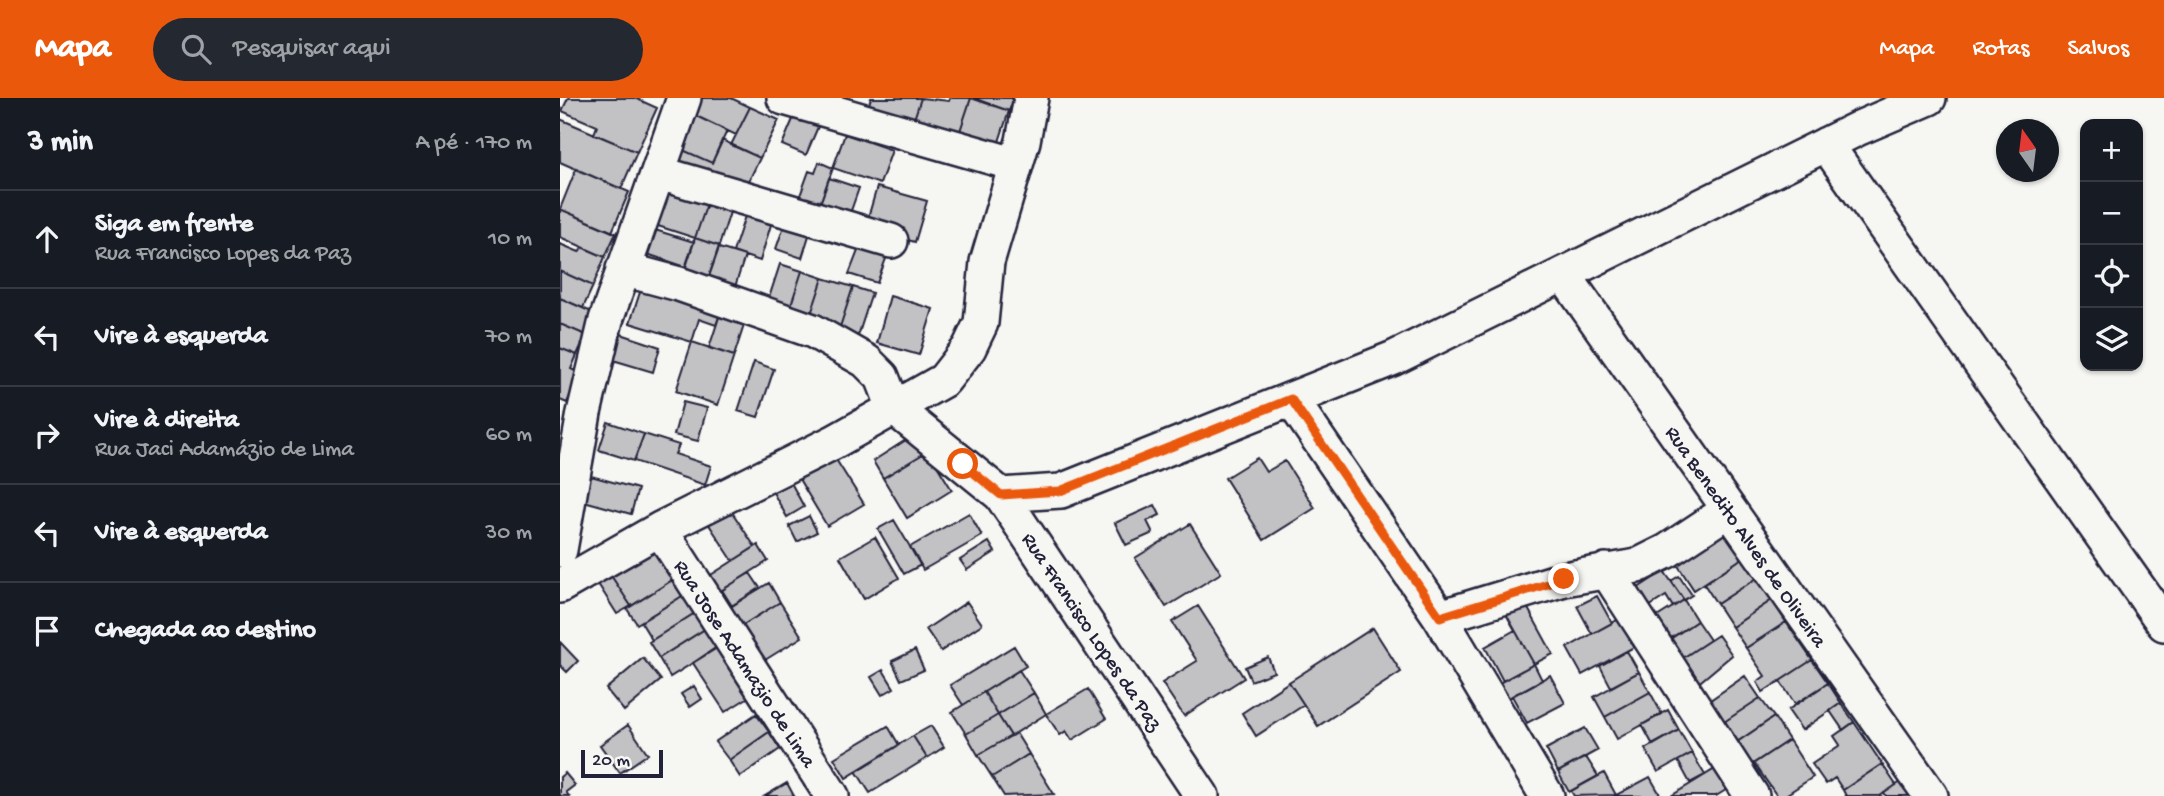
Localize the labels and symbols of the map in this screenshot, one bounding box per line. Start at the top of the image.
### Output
north arrow [1996,119,2059,182]
street label: Rua Benedito Alves de Oliveira [1658,422,1831,655]
route start [947,448,978,479]
street label: Rua Francisco Lopes da Paz [1014,529,1166,737]
street label: Rua Jose Adamazio de Lima [667,556,820,775]
route end [1548,563,1579,594]
scale bar [581,747,663,779]

